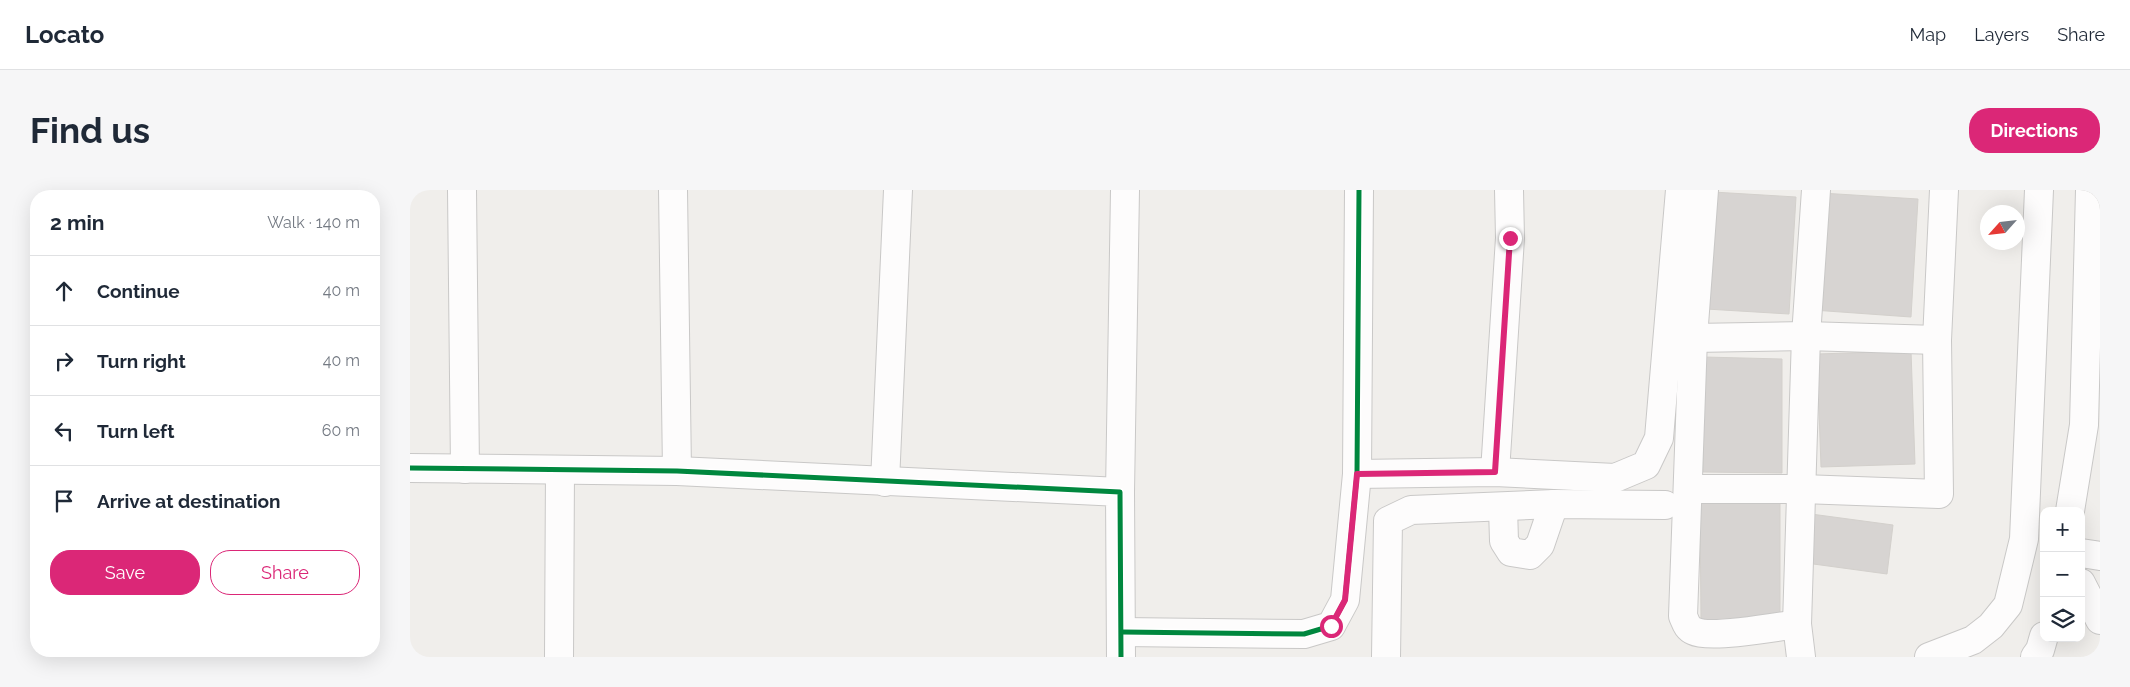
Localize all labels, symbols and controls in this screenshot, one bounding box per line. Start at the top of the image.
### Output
text: Locato [25,20,104,49]
text: Map [1910,24,1946,45]
text: Layers [1974,24,2029,45]
text: Share [2057,24,2105,45]
button: Directions [1969,108,2100,153]
text: Find us [30,110,150,151]
north arrow [1980,205,2025,250]
text: 2 min [50,210,104,235]
text: Walk · 140 m [267,213,360,232]
route end [1499,227,1522,250]
icon: ahead [50,277,78,305]
text: Continue [97,280,180,302]
text: 40 m [323,281,360,300]
icon: right [50,347,78,375]
text: Turn right [97,350,186,372]
text: 40 m [323,351,360,370]
icon: left [50,417,78,445]
text: Turn left [97,420,174,442]
text: 60 m [322,421,360,440]
icon: arrive [50,487,78,515]
text: Arrive at destination [97,490,281,512]
map controls [2040,507,2085,642]
button: + [2040,507,2085,552]
button: Save [50,550,200,595]
button: Share [210,550,360,595]
button: − [2040,552,2085,597]
button: layers [2040,597,2085,642]
route start [1320,615,1343,638]

